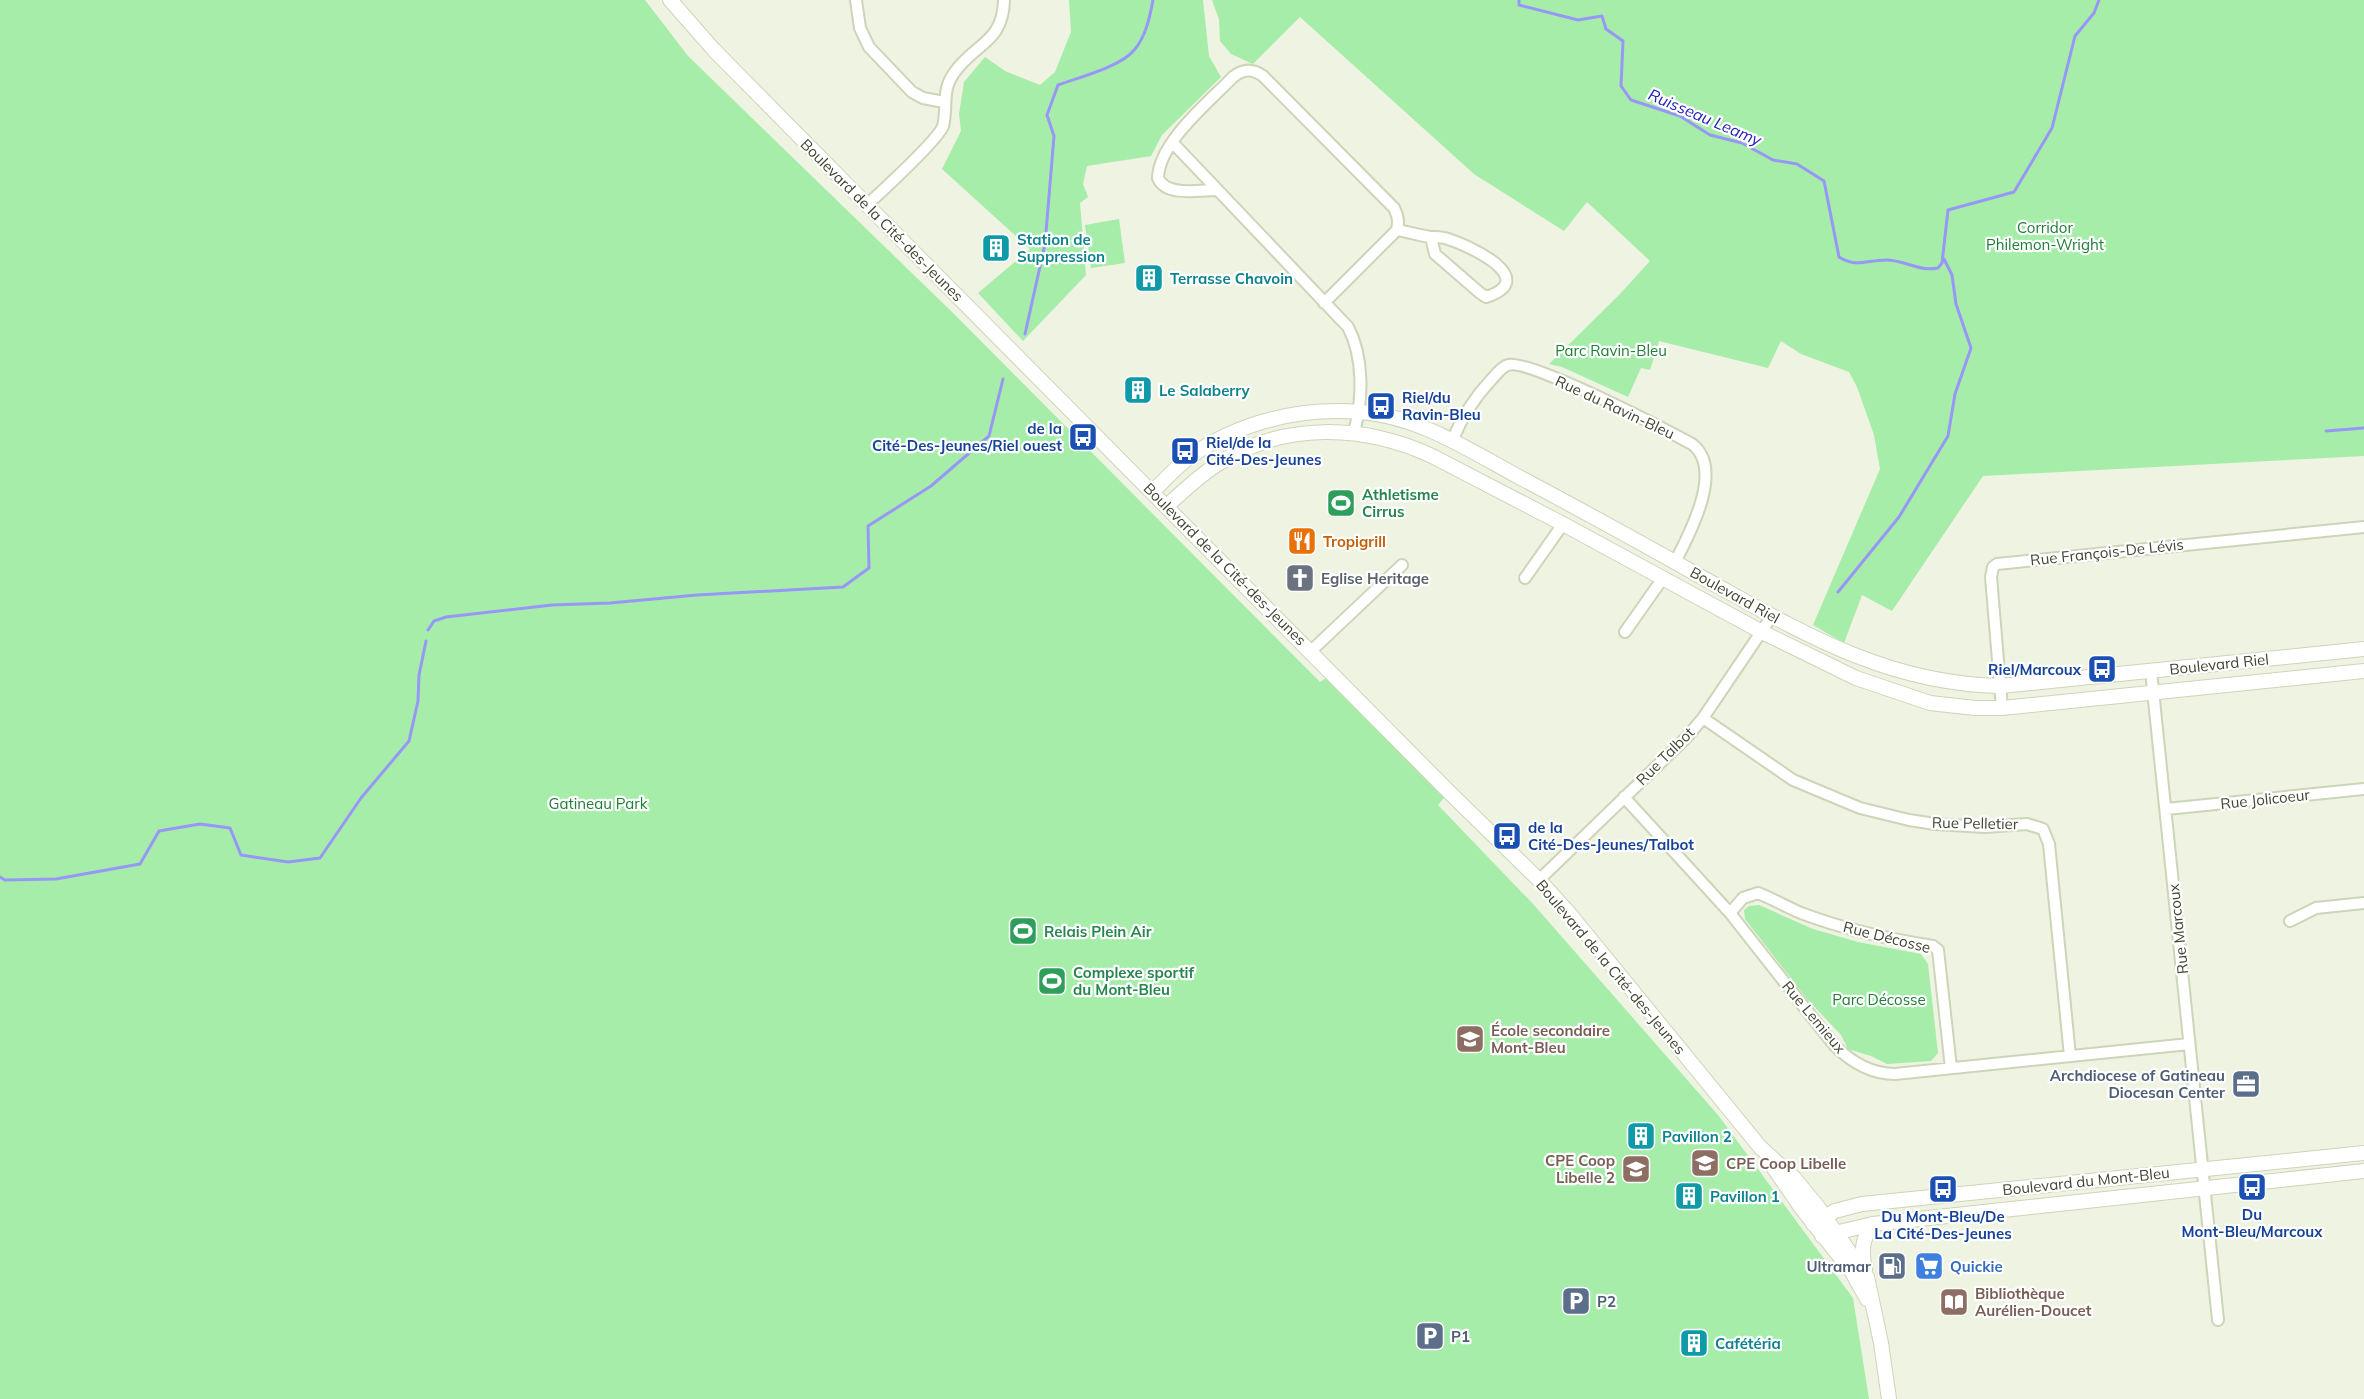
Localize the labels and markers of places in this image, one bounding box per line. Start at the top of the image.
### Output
place label: Station de Suppression [1017,230,1105,266]
building icon: Station de Suppression [980,232,1012,264]
building icon: Terrasse Chavoin [1133,262,1165,294]
place label: Terrasse Chavoin [1170,269,1293,288]
building icon: Le Salaberry [1122,374,1154,406]
place label: Le Salaberry [1159,381,1251,400]
place label: Riel/du Ravin-Bleu [1402,388,1481,424]
bus stop icon: Riel/du Ravin-Bleu [1365,390,1397,422]
place label: de la Cité-Des-Jeunes/Riel ouest [872,419,1062,455]
bus stop icon: de la Cité-Des-Jeunes/Riel ouest [1067,421,1099,453]
place label: Riel/de la Cité-Des-Jeunes [1206,433,1321,469]
bus stop icon: Riel/de la Cité-Des-Jeunes [1169,435,1201,467]
place label: Athletisme Cirrus [1362,485,1439,521]
sports icon: Athletisme Cirrus [1325,487,1357,519]
restaurant icon: Tropigrill [1286,525,1318,557]
place label: Tropigrill [1323,532,1386,551]
church icon: Eglise Heritage [1284,562,1316,594]
place label: Eglise Heritage [1321,569,1429,588]
bus stop icon: Riel/Marcoux [2086,653,2118,685]
place label: Riel/Marcoux [1988,660,2082,679]
place label: de la Cité-Des-Jeunes/Talbot [1528,818,1694,854]
bus stop icon: de la Cité-Des-Jeunes/Talbot [1491,820,1523,852]
sports icon: Relais Plein Air [1007,915,1039,947]
place label: Relais Plein Air [1044,922,1152,941]
place label: Complexe sportif du Mont-Bleu [1073,963,1194,999]
sports icon: Complexe sportif du Mont-Bleu [1036,965,1068,997]
place label: École secondaire Mont-Bleu [1491,1021,1610,1057]
school or university icon: École secondaire Mont-Bleu [1454,1023,1486,1055]
place label: Archdiocese of Gatineau Diocesan Center [2050,1066,2225,1102]
office icon: Archdiocese of Gatineau Diocesan Center [2230,1068,2262,1100]
building icon: Pavillon 2 [1625,1120,1657,1152]
place label: Pavillon 2 [1662,1127,1732,1146]
school or university icon: CPE Coop Libelle [1689,1147,1721,1179]
place label: CPE Coop Libelle 2 [1545,1151,1615,1187]
school or university icon: CPE Coop Libelle 2 [1620,1153,1652,1185]
place label: CPE Coop Libelle [1726,1154,1846,1173]
bus stop icon: Du Mont-Bleu/Marcoux [2236,1171,2268,1203]
bus stop icon: Du Mont-Bleu/De La Cité-Des-Jeunes [1927,1173,1959,1205]
building icon: Pavillon 1 [1673,1180,1705,1212]
place label: Pavillon 1 [1710,1187,1780,1206]
place label: Du Mont-Bleu/Marcoux [2182,1205,2323,1241]
place label: Du Mont-Bleu/De La Cité-Des-Jeunes [1874,1207,2012,1243]
fuel station icon: Ultramar [1876,1250,1908,1282]
supermarket icon: Quickie [1913,1250,1945,1282]
place label: Ultramar [1806,1257,1871,1276]
place label: Quickie [1950,1257,2003,1276]
place label: Bibliothèque Aurélien-Doucet [1975,1284,2092,1320]
parking icon: P2 [1560,1285,1592,1317]
library icon: Bibliothèque Aurélien-Doucet [1938,1286,1970,1318]
place label: P2 [1597,1292,1616,1311]
parking icon: P1 [1414,1320,1446,1352]
place label: P1 [1451,1327,1470,1346]
building icon: Cafétéria [1678,1327,1710,1359]
place label: Cafétéria [1715,1334,1781,1353]

